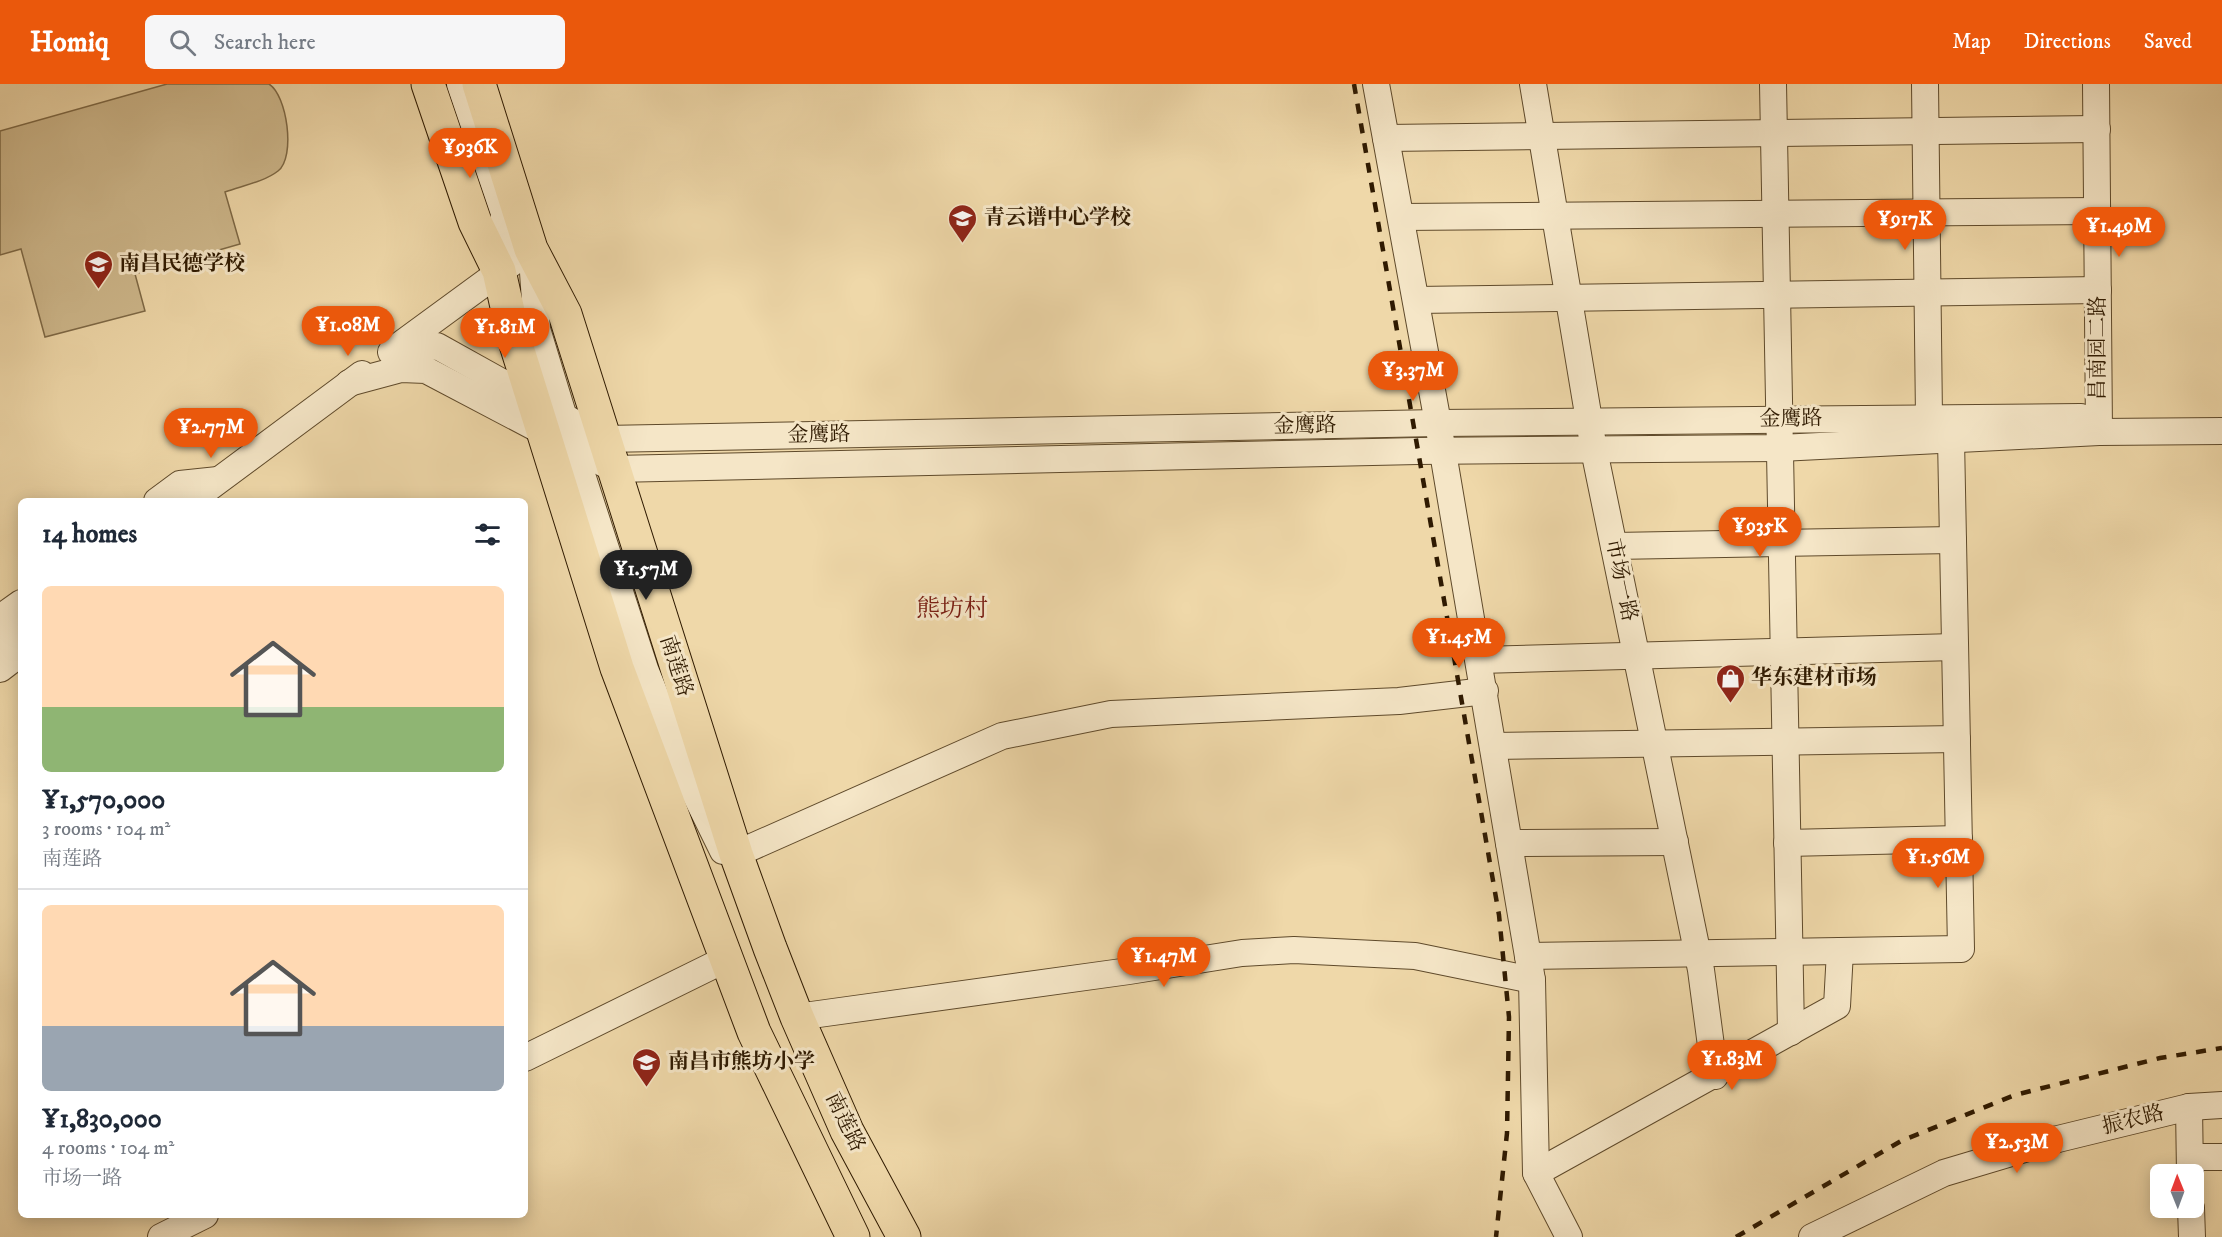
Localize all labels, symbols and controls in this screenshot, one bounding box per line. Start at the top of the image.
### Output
search box [145,15,565,69]
text: Homiq [30,25,109,60]
icon: search [166,26,199,59]
text: Search here [214,29,316,56]
text: Map [1952,29,1991,55]
text: Directions [2024,29,2111,55]
text: Saved [2144,29,2192,55]
pin: ¥936K [428,128,512,179]
text: ¥936K [442,135,498,160]
pin: ¥917K [1863,200,1947,251]
school or university icon: 青云谱中心学校 [947,202,979,244]
place label: 青云谱中心学校 [984,205,1131,231]
text: ¥917K [1877,207,1933,232]
pin: ¥1.49M [2070,207,2168,258]
text: ¥1.49M [2086,214,2152,239]
school or university icon: 南昌民德学校 [82,248,114,290]
place label: 南昌民德学校 [119,251,245,277]
street label: 昌南园二路 [2085,296,2111,401]
pin: ¥1.08M [299,306,397,357]
pin: ¥1.81M [456,308,554,359]
text: ¥1.08M [316,313,380,338]
text: ¥1.81M [474,315,536,340]
pin: ¥3.37M [1364,351,1462,402]
text: ¥3.37M [1382,358,1444,383]
street label: 金鹰路 [1759,405,1823,433]
pin: ¥2.77M [162,408,260,459]
street label: 金鹰路 [1273,412,1337,440]
text: ¥2.77M [178,415,244,440]
street label: 金鹰路 [787,421,851,449]
pin: ¥935K [1718,507,1802,558]
text: ¥935K [1733,514,1787,539]
text: 14 homes [42,518,137,551]
icon: filters [471,518,504,551]
street label: 市场一路 [1600,536,1642,624]
pin: ¥1.57M [597,550,695,601]
text: ¥1.57M [614,557,678,582]
district label: 熊坊村 [916,594,988,624]
pin: ¥1.45M [1410,618,1508,669]
icon: home [219,625,327,733]
text: ¥1.45M [1426,625,1492,650]
street label: 南莲路 [654,632,698,700]
shop icon: 华东建材市场 [1714,662,1746,704]
place label: 华东建材市场 [1751,665,1877,691]
text: ¥1,570,000 [42,784,165,817]
text: 3 rooms · 104 m² [42,817,170,842]
pin: ¥1.56M [1889,838,1987,889]
text: ¥1.56M [1906,845,1970,870]
text: 南莲路 [42,847,102,872]
pin: ¥1.47M [1115,937,1213,988]
icon: home [219,944,327,1052]
text: ¥1.47M [1131,944,1197,969]
pin: ¥1.83M [1683,1040,1781,1091]
school or university icon: 南昌市熊坊小学 [631,1046,663,1088]
text: ¥1.83M [1701,1047,1763,1072]
place label: 南昌市熊坊小学 [668,1049,815,1075]
street label: 南莲路 [820,1088,870,1156]
street label: 振农路 [2099,1100,2167,1140]
text: ¥1,830,000 [42,1103,162,1136]
pin: ¥2.53M [1968,1123,2066,1174]
text: ¥2.53M [1985,1130,2049,1155]
text: 4 rooms · 104 m² [42,1136,174,1161]
north arrow [2150,1164,2204,1218]
map controls [2150,1164,2204,1218]
text: 市场一路 [42,1166,122,1191]

